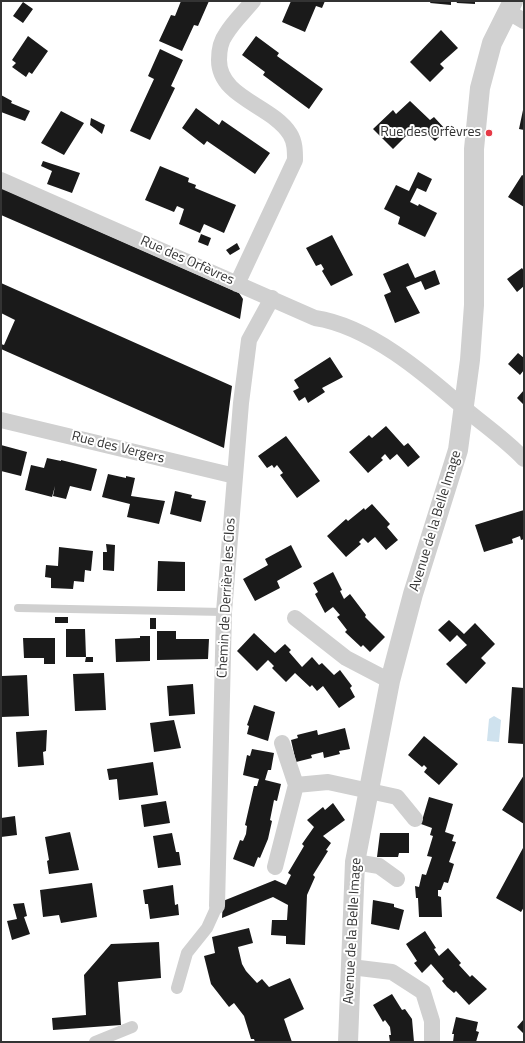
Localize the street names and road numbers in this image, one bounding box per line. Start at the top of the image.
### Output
street label: Rue des Orfèvres [138,233,236,289]
street label: Rue des Vergers [70,428,166,468]
street label: Avenue de la Belle Image [407,448,465,594]
street label: Chemin de Derrière les Clos [214,517,240,679]
street label: Avenue de la Belle Image [341,857,365,1005]

